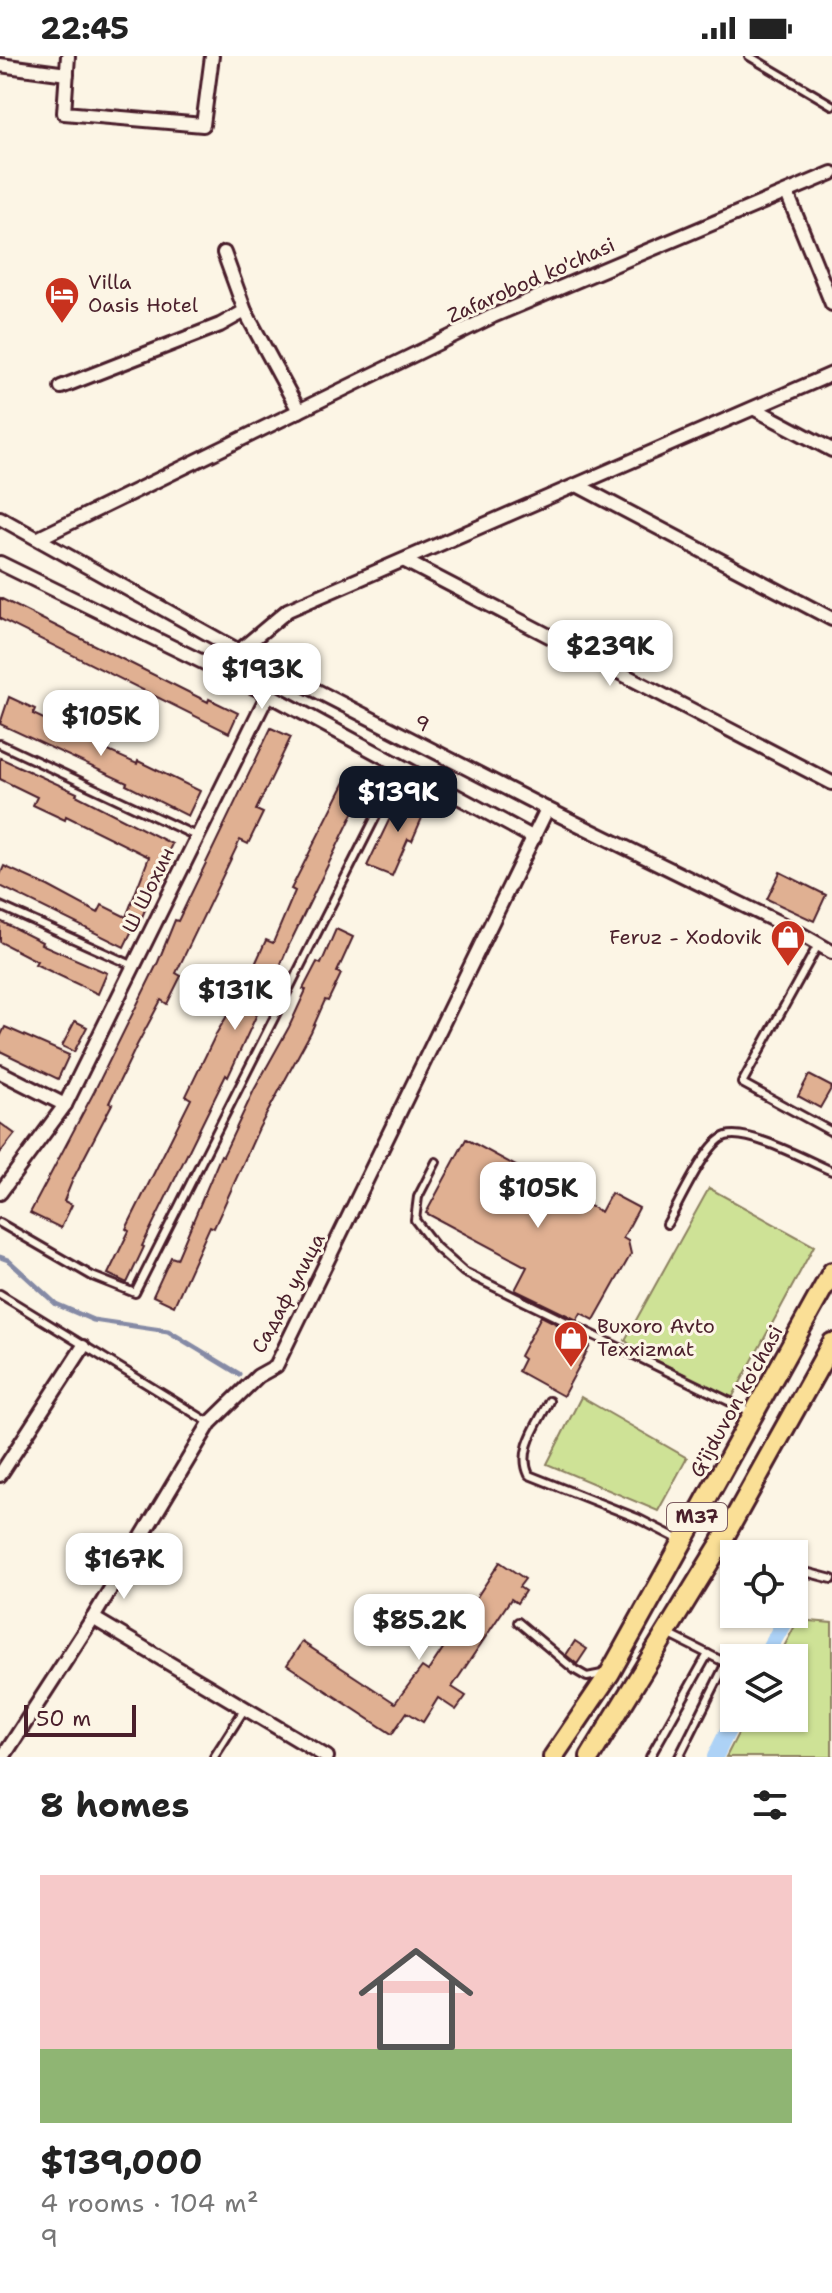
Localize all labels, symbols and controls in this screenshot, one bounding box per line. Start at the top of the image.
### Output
text: 22:45 [40,8,129,49]
street label: Zafarobod ko'chasi [443,231,619,329]
place label: Villa Oasis Hotel [88,269,198,318]
hotel icon: Villa Oasis Hotel [43,275,81,325]
pin: $239K [554,620,666,688]
text: $239K [566,628,654,663]
pin: $193K [206,643,318,711]
text: $193K [221,651,303,686]
pin: $105K [45,690,157,758]
text: $105K [61,698,141,733]
street label: 9 [410,708,434,738]
pin: $139K [342,766,454,834]
text: $139K [357,774,439,809]
street label: Ш Шохин [116,843,180,937]
shop icon: Feruz - Xodovik [769,918,807,968]
place label: Feruz - Xodovik [609,924,762,950]
pin: $131K [179,964,291,1032]
text: $131K [198,972,272,1007]
pin: $105K [482,1162,594,1230]
text: $105K [498,1170,578,1205]
street label: Садаф улица [245,1228,331,1358]
place label: Buxoro Avto Texxizmat [597,1313,715,1362]
shop icon: Buxoro Avto Texxizmat [552,1319,590,1369]
street label: G'ijduvon ko'chasi [683,1320,789,1482]
road number: M37 [667,1503,727,1531]
pin: $167K [68,1533,180,1601]
map controls [720,1540,808,1732]
button: locate [720,1540,808,1628]
text: $167K [84,1541,164,1576]
pin: $85.2K [354,1594,484,1662]
text: $85.2K [372,1602,466,1637]
button: layers [720,1644,808,1732]
scale bar [24,1701,136,1737]
text: 50 m [36,1704,91,1733]
text: 8 homes [40,1782,189,1828]
icon: filters [748,1783,792,1827]
icon: home [344,1927,488,2071]
text: $139,000 [40,2139,203,2185]
text: 4 rooms · 104 m² [40,2185,259,2220]
text: 9 [40,2220,58,2255]

